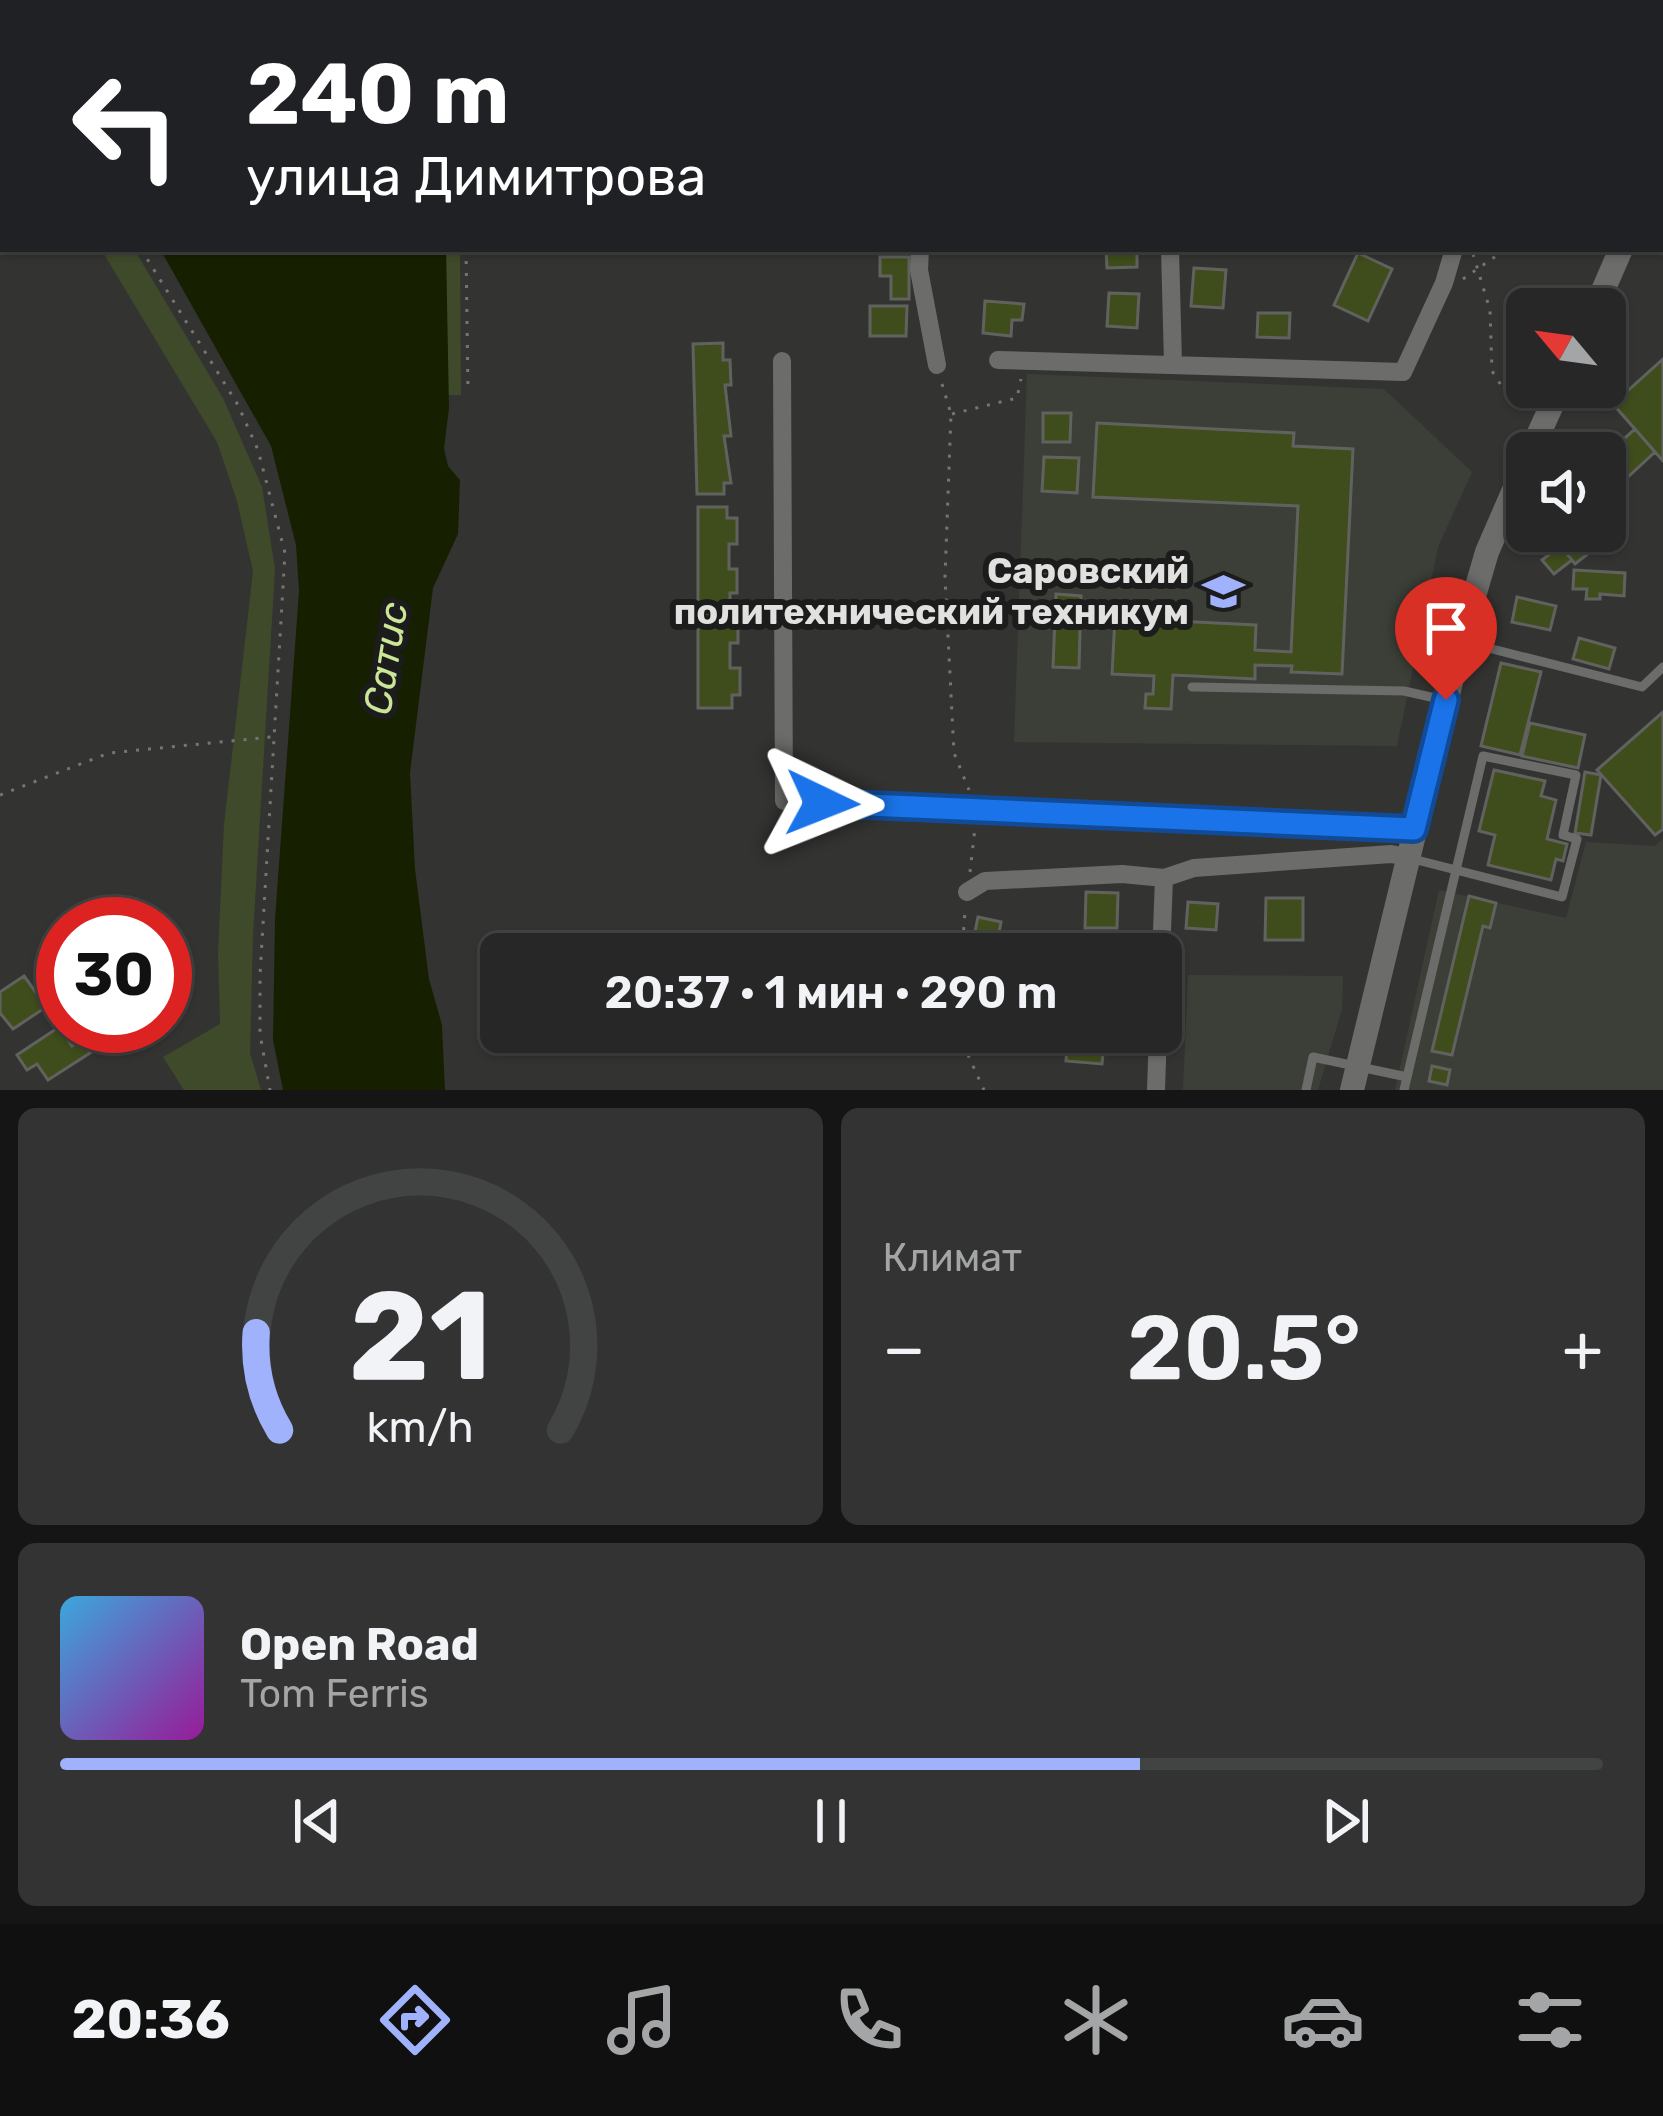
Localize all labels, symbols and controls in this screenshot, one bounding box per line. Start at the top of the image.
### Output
text: 240 m [246,44,510,144]
icon: left [48,48,204,204]
text: улица Димитрова [246,145,706,209]
north arrow [1506,288,1626,408]
map controls [1506,288,1626,552]
button: sound [1506,432,1626,552]
place label: Саровский политехнический техникум [674,549,1189,633]
school or university icon: Саровский политехнический техникум [1200,568,1246,614]
pin [1395,577,1497,700]
icon: arrive [1413,595,1479,661]
water label: Сатис [354,598,418,718]
position arrow [759,740,885,866]
speed limit sign: 30 [36,897,192,1053]
text: 20:37 · 1 мин · 290 m [605,966,1057,1019]
text: Климат [883,1235,1022,1281]
text: 21 [349,1262,492,1410]
text: 20.5° [1126,1295,1361,1402]
text: − [883,1309,925,1388]
text: + [1562,1309,1603,1388]
text: km/h [367,1401,474,1452]
text: Open Road [240,1618,479,1671]
text: Tom Ferris [240,1671,429,1717]
icon: previous [284,1788,350,1854]
icon: pause [798,1788,864,1854]
icon: next [1313,1788,1379,1854]
icon: directions [373,1978,457,2062]
icon: music [600,1978,684,2062]
icon: phone [827,1978,911,2062]
icon: climate [1054,1978,1138,2062]
icon: car [1281,1978,1365,2062]
icon: filters [1508,1978,1592,2062]
text: 20:36 [71,1988,230,2052]

